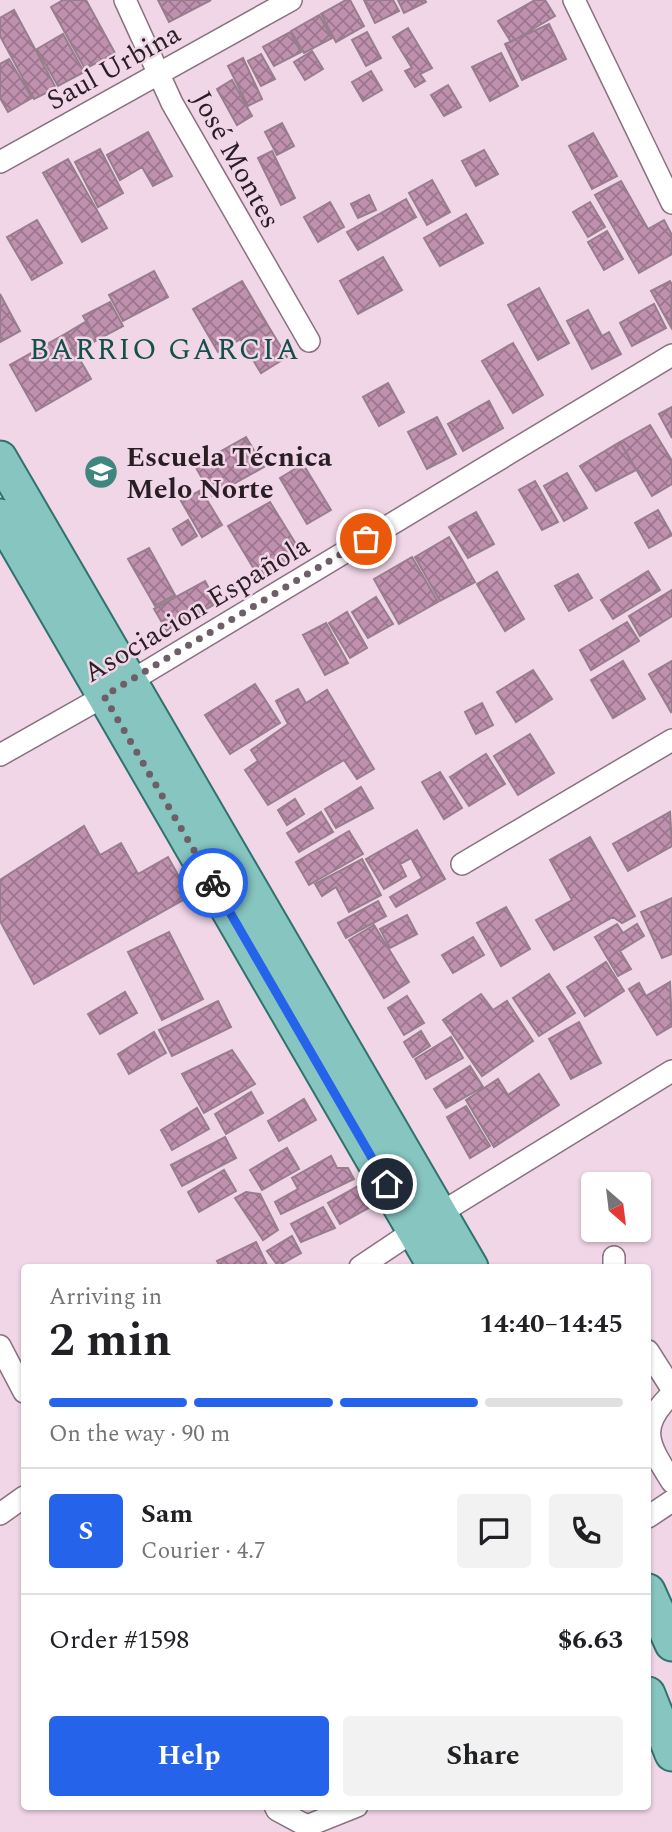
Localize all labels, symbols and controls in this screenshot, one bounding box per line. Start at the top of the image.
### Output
street label: Saul Urbina [39,13,189,122]
street label: José Montes [180,83,291,237]
district label: BARRIO GARCIA [29,327,301,373]
place label: Escuela Técnica Melo Norte [126,436,333,511]
school or university icon: Escuela Técnica Melo Norte [82,453,120,491]
pin [336,509,396,569]
icon: bag [347,520,385,558]
street label: Asociacion Española [75,524,319,694]
courier [178,848,248,918]
icon: bike [194,864,232,902]
pin [357,1154,417,1214]
icon: home [368,1165,406,1203]
north arrow [581,1172,651,1242]
map controls [581,1172,651,1242]
text: Arriving in [49,1280,162,1315]
text: 14:40–14:45 [479,1304,623,1344]
text: 2 min [49,1306,171,1376]
text: On the way · 90 m [49,1417,230,1452]
text: Sam [141,1494,193,1534]
button: chat [457,1494,531,1568]
button: phone [549,1494,623,1568]
text: S [79,1511,93,1551]
text: Courier · 4.7 [141,1534,266,1569]
text: Order #1598 [49,1620,189,1660]
text: $6.63 [558,1620,623,1660]
button: Help [49,1716,329,1796]
button: Share [343,1716,623,1796]

